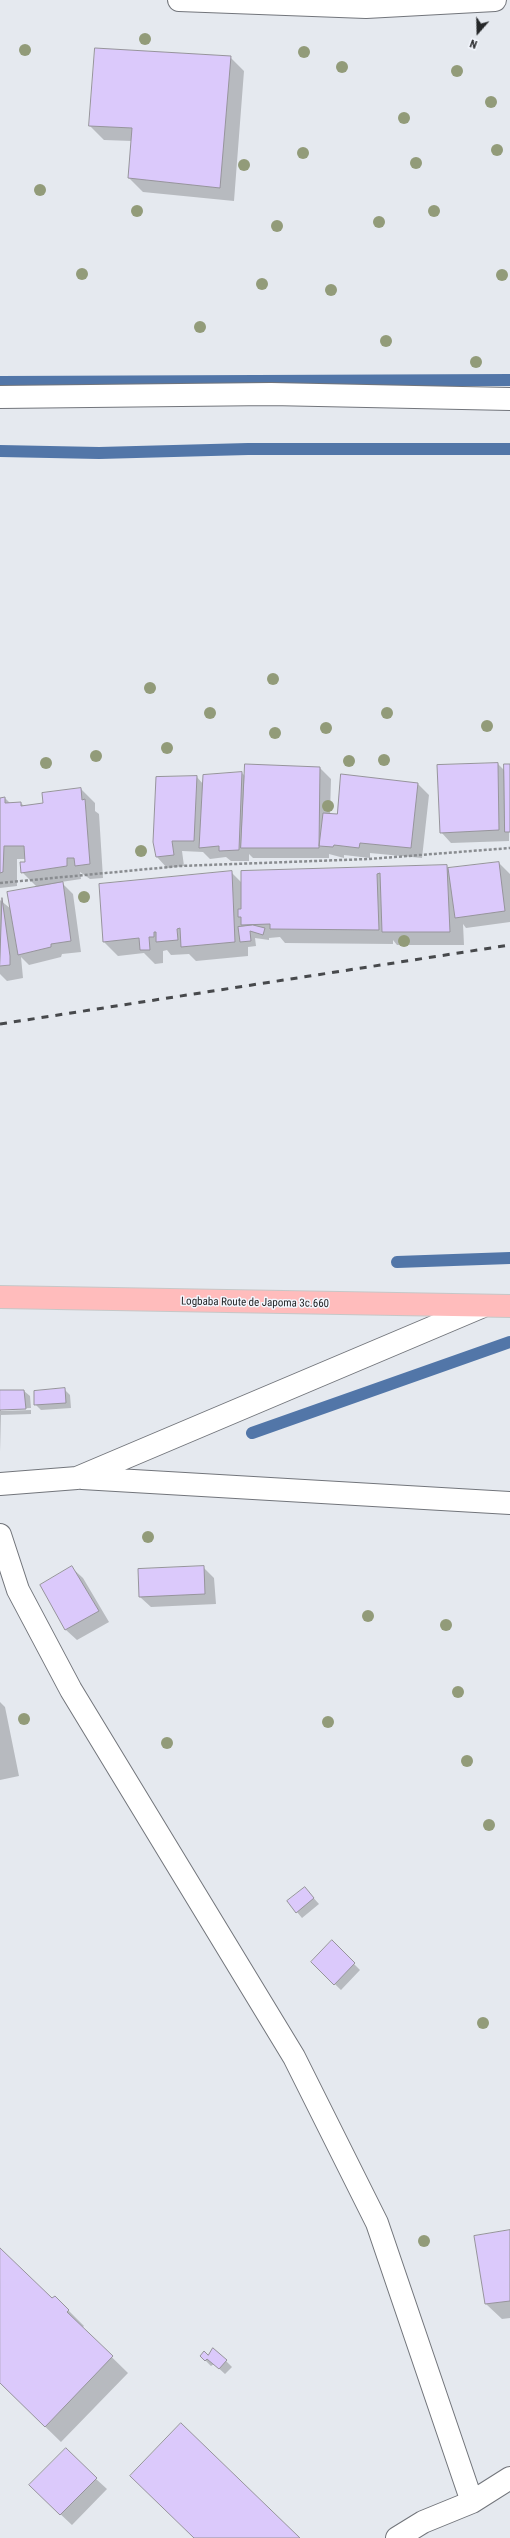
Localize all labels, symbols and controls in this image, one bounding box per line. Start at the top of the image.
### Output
north arrow [458,12,498,52]
text: N [468,36,479,51]
street label: Logbaba Route de Japoma 3c.660 [181,1295,329,1311]

